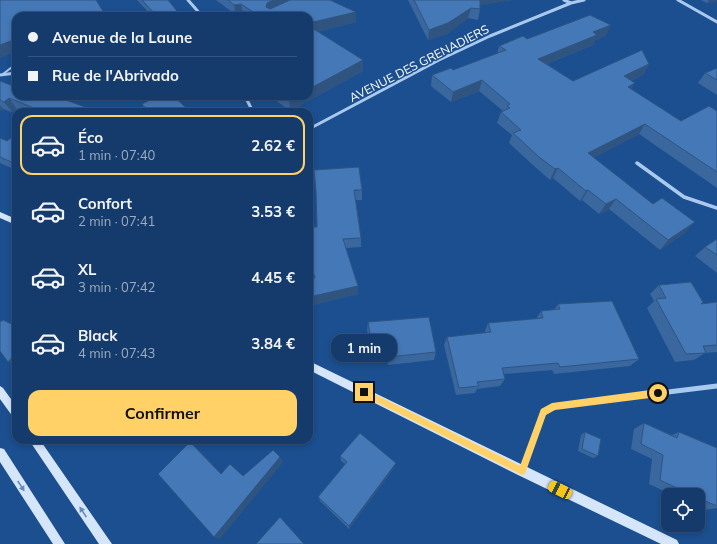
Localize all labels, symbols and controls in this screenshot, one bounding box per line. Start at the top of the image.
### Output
street label: AVENUE DES GRENADIERS [347,21,491,105]
text: Avenue de la Laune [52,28,192,47]
text: Rue de l'Abrivado [52,66,179,85]
icon: car [30,127,66,163]
text: Éco [78,128,103,147]
text: 2.62 € [251,136,295,155]
text: 1 min · 07:40 [78,147,155,163]
icon: car [30,193,66,229]
text: Confort [78,194,132,213]
text: 3.53 € [251,202,295,221]
text: 2 min · 07:41 [78,213,155,229]
icon: car [30,259,66,295]
text: XL [78,260,96,279]
text: 4.45 € [251,268,295,287]
text: 3 min · 07:42 [78,279,155,295]
icon: car [30,325,66,361]
text: Black [78,326,117,345]
text: 3.84 € [251,334,295,353]
callout: 1 min [331,334,397,362]
text: 1 min [347,340,381,356]
text: 4 min · 07:43 [78,345,155,361]
route end [355,383,373,401]
route start [649,384,667,402]
button: Confirmer [28,390,297,436]
car [547,479,573,501]
one-way arrow [17,481,25,491]
map controls [661,488,705,532]
button: locate [661,488,705,532]
one-way arrow [79,507,87,518]

